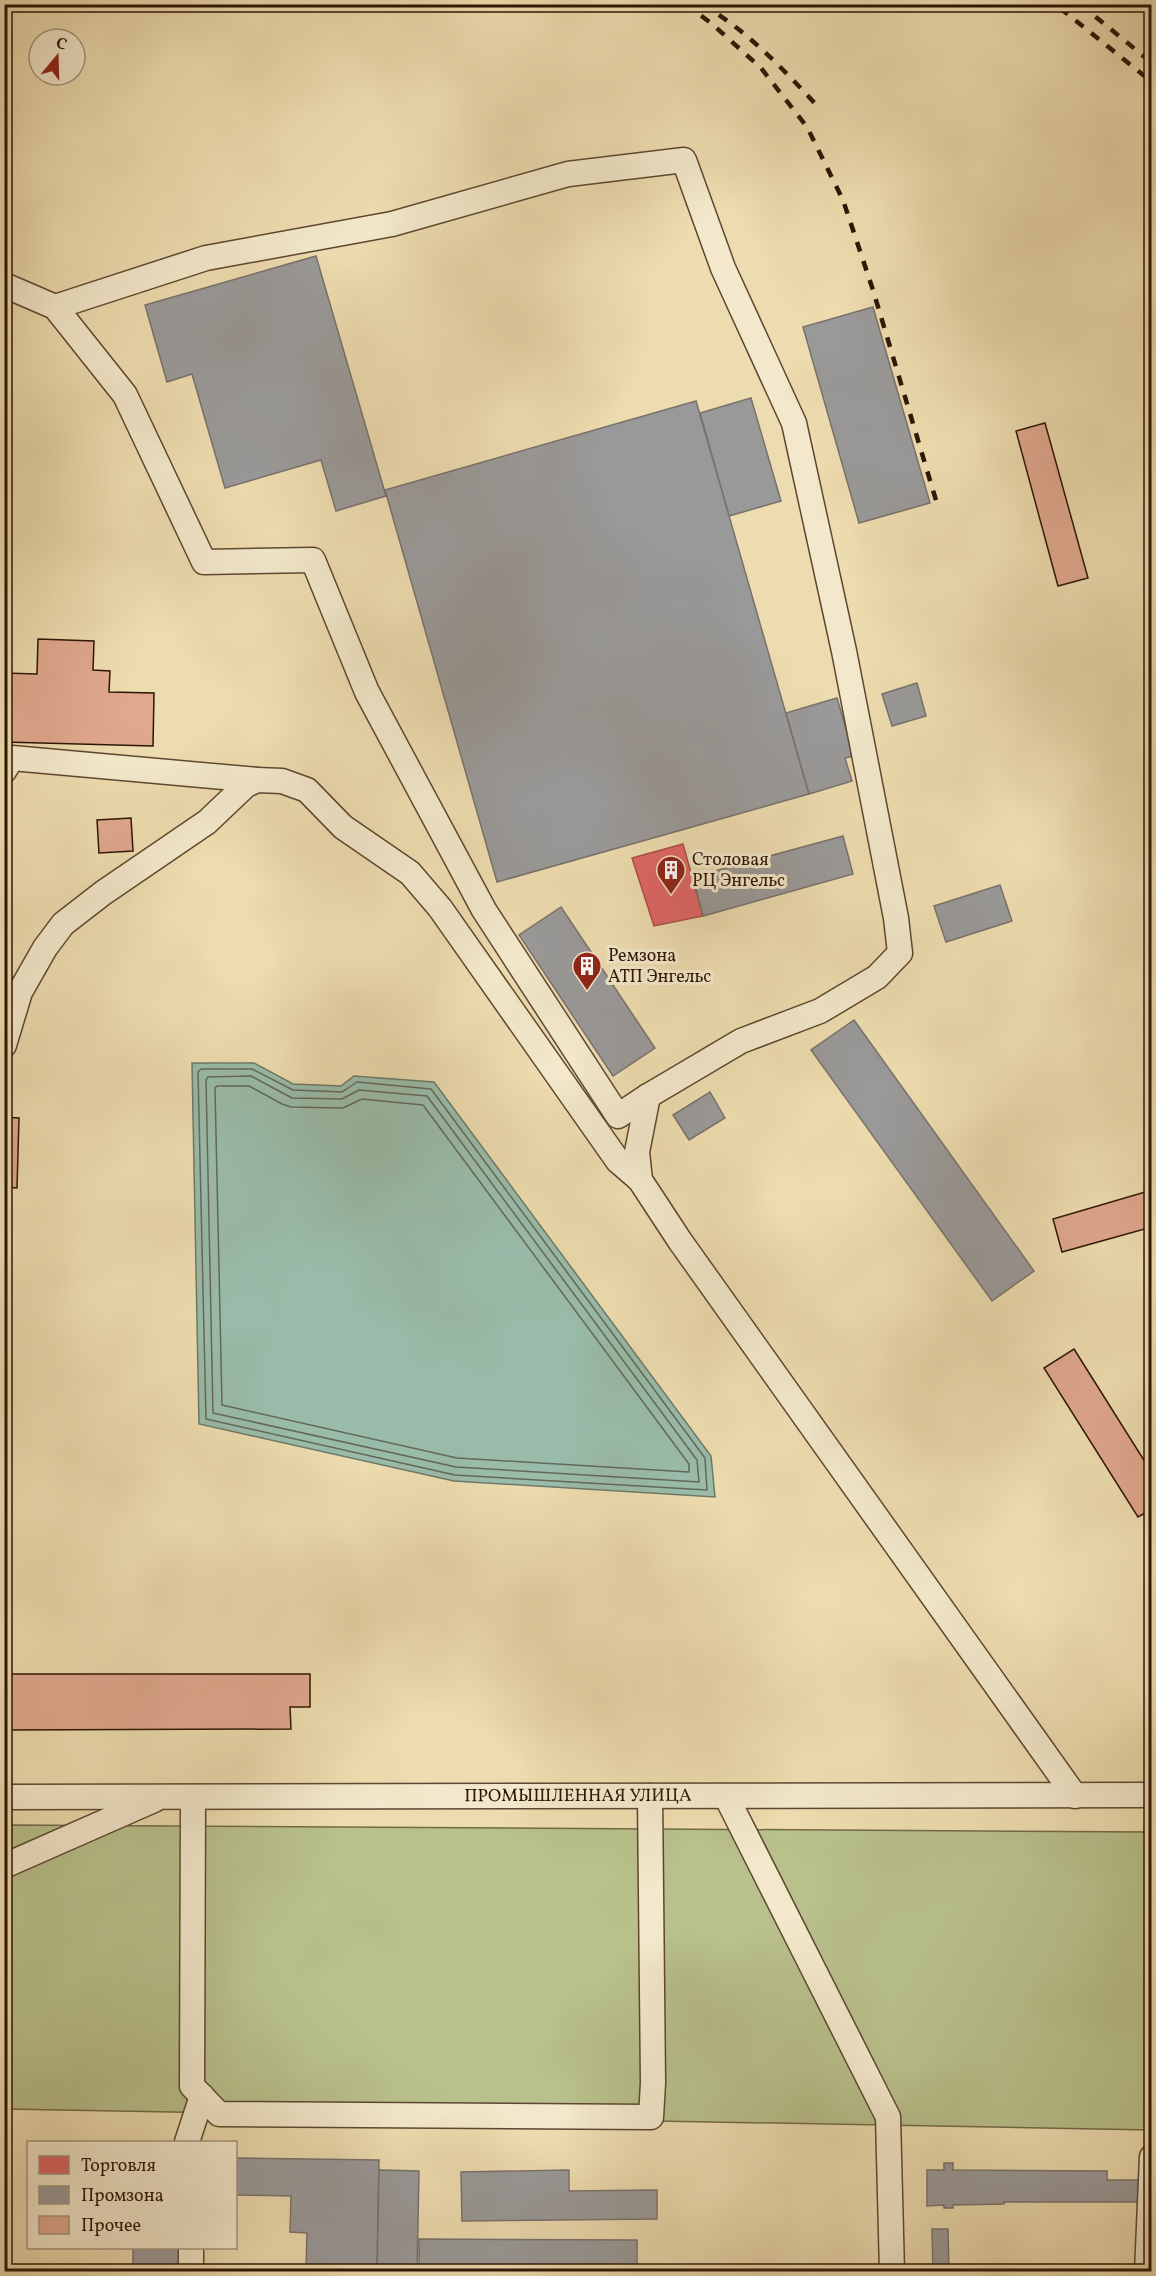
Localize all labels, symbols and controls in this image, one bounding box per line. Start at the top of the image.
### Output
north arrow [27,27,87,87]
text: С [53,33,70,57]
place label: Столовая РЦ Энгельс [692,848,785,894]
building icon: Столовая РЦ Энгельс [655,854,687,896]
place label: Ремзона АТП Энгельс [608,944,711,990]
building icon: Ремзона АТП Энгельс [571,950,603,992]
street label: ПРОМЫШЛЕННАЯ УЛИЦА [464,1783,692,1809]
legend [27,2141,237,2249]
text: Торговля [81,2154,156,2179]
text: Промзона [81,2184,164,2209]
text: Прочее [81,2214,141,2239]

